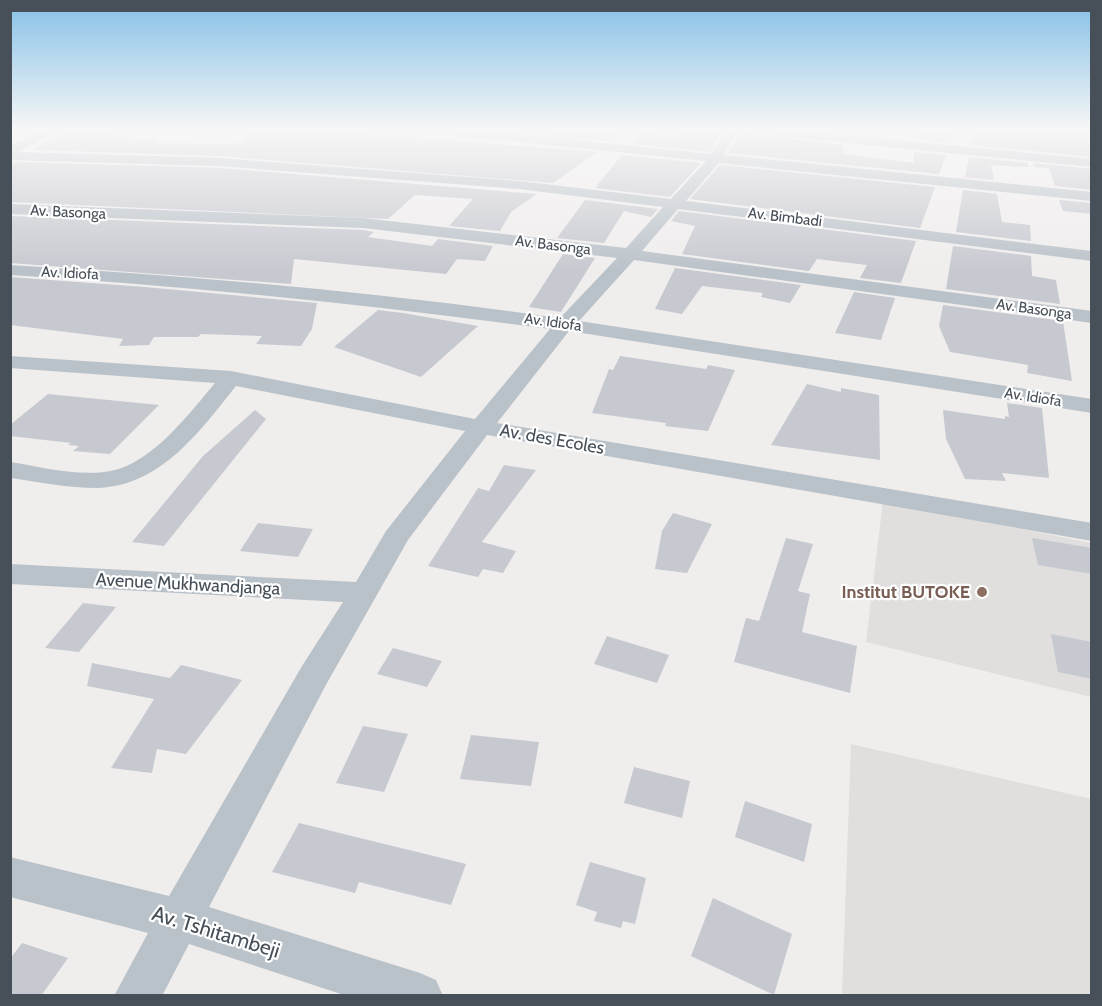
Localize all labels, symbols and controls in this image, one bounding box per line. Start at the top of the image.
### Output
street label: Av. Basonga [30,201,107,223]
street label: Av. Bimbadi [747,204,823,230]
street label: Av. Basonga [514,231,593,259]
street label: Av. Idiofa [41,263,100,284]
street label: Av. Basonga [995,295,1074,323]
street label: Av. Idiofa [523,309,584,335]
street label: Av. Idiofa [1003,384,1064,411]
street label: Av. des Ecoles [498,419,606,459]
street label: Avenue Mukhwandjanga [95,568,281,600]
place label: Institut BUTOKE [842,581,970,603]
marker: Institut BUTOKE [975,585,989,599]
street label: Av. Tshitambeji [149,900,283,964]

